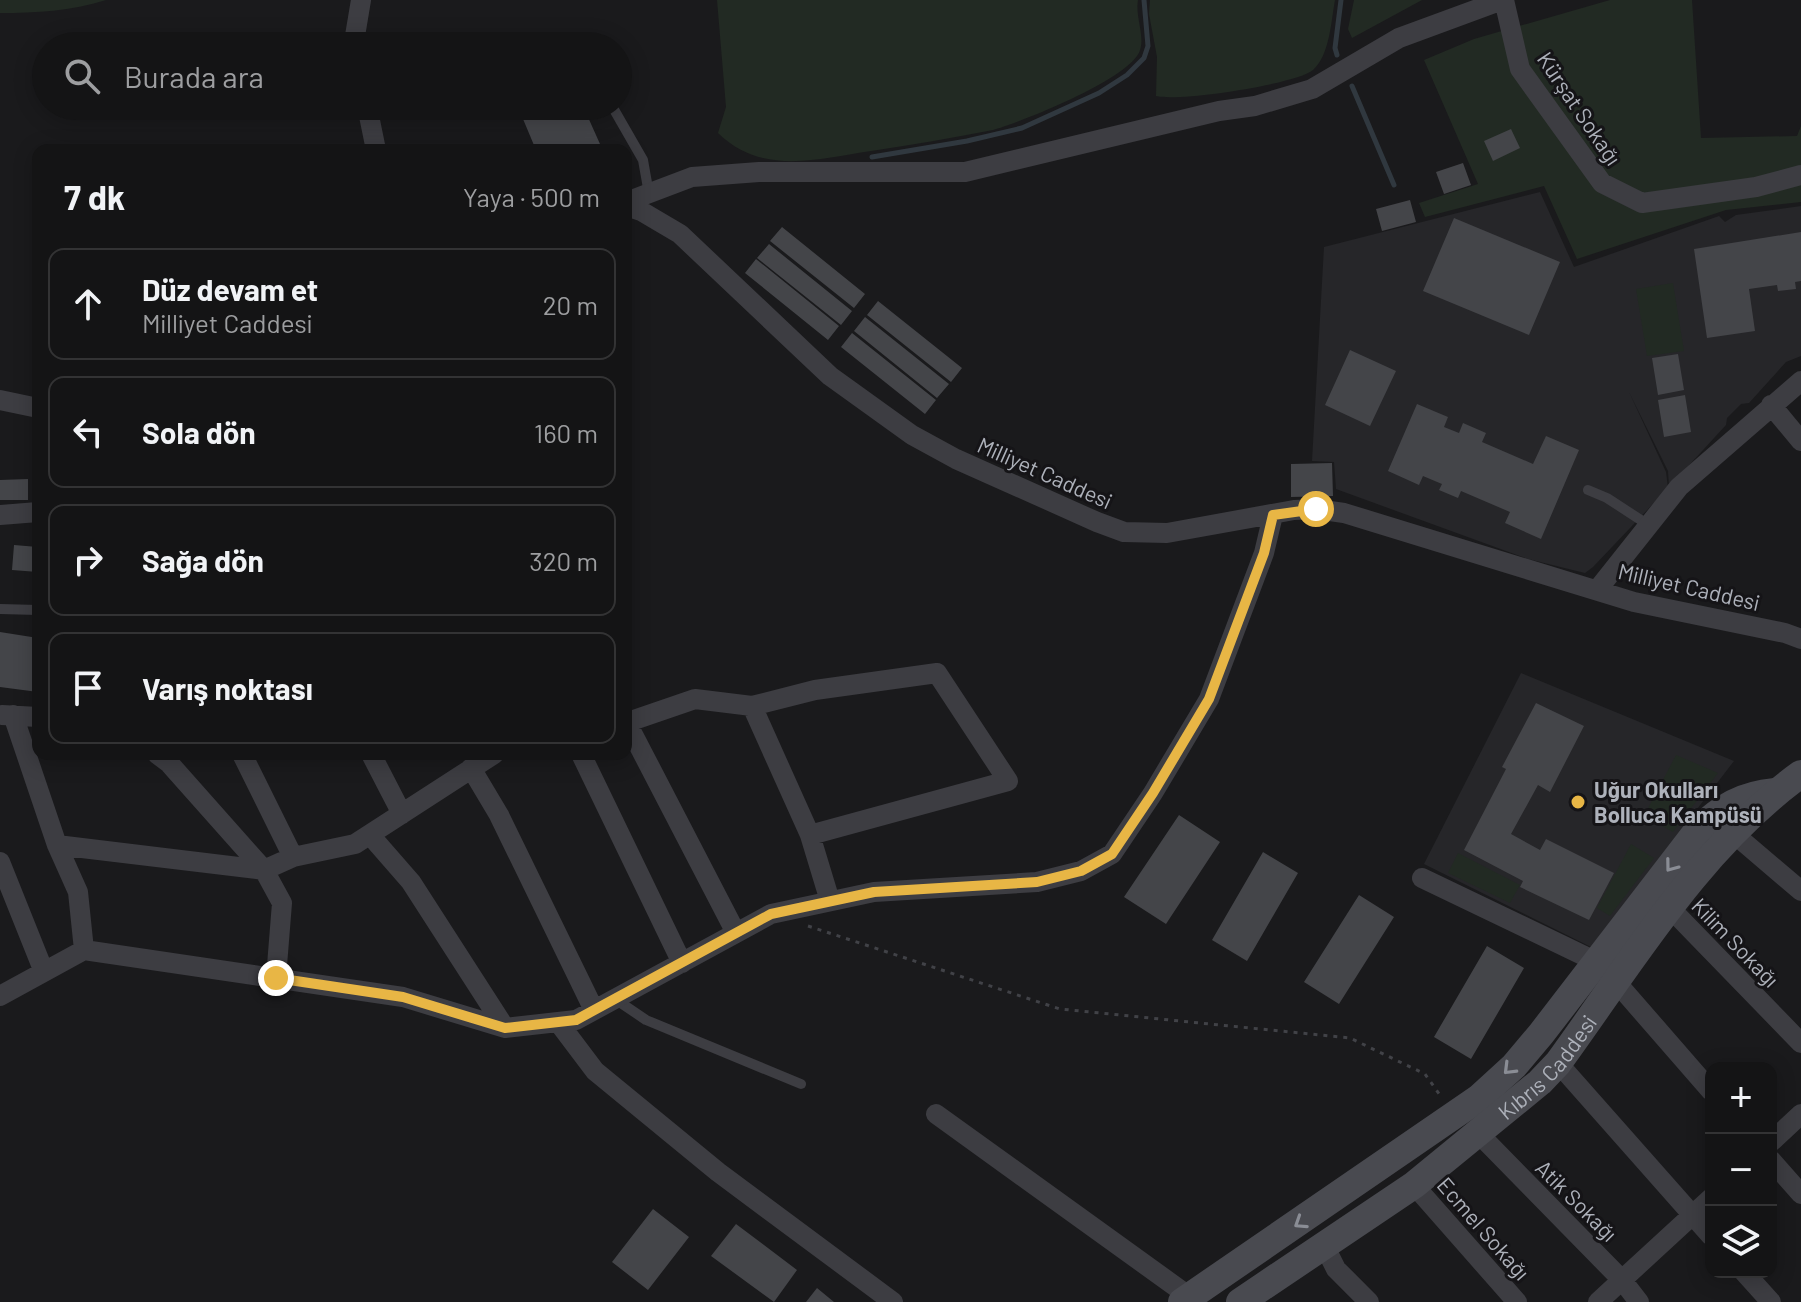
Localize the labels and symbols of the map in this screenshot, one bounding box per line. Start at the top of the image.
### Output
street label: Kürşat Sokağı [1533,47,1627,169]
street label: Milliyet Caddesi [974,431,1116,513]
route start [1298,491,1334,527]
street label: Milliyet Caddesi [1616,557,1762,615]
place label: Uğur Okulları Bolluca Kampüsü [1594,776,1762,827]
marker: Uğur Okulları Bolluca Kampüsü [1569,793,1587,811]
one-way arrow [1666,857,1680,872]
street label: Kilim Sokağı [1687,892,1785,992]
route end [258,960,294,996]
street label: Kıbrıs Caddesi [1492,1010,1601,1124]
one-way arrow [1504,1060,1518,1075]
street label: Atik Sokağı [1531,1154,1623,1246]
street label: Ecmel Sokağı [1432,1171,1536,1285]
one-way arrow [1294,1213,1308,1228]

